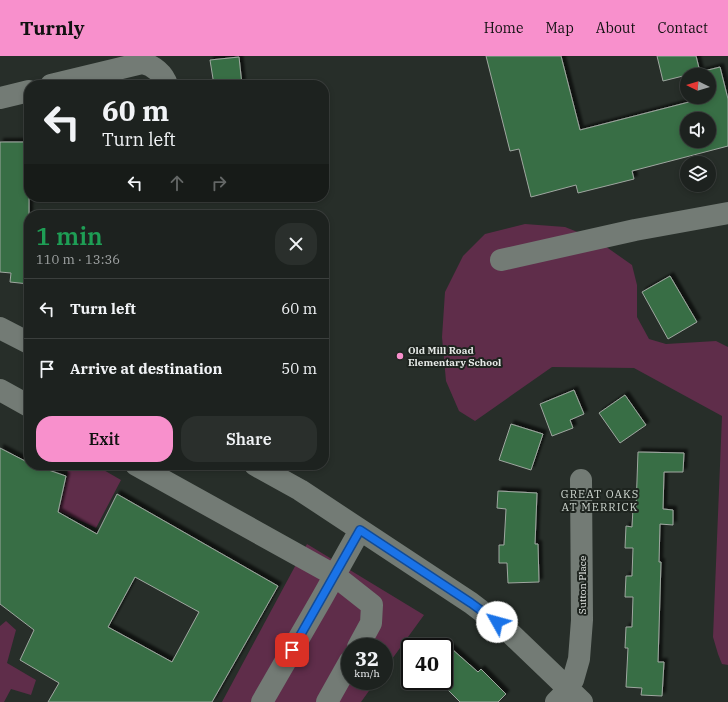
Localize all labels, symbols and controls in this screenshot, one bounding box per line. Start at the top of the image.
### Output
text: Turnly [20,16,85,40]
text: Home [484,19,523,37]
text: Map [545,19,574,37]
text: About [596,19,635,37]
text: Contact [657,19,708,37]
north arrow [680,68,716,104]
map controls [680,68,716,192]
text: 60 m [102,92,169,129]
icon: left [36,96,88,148]
button: sound [680,112,716,148]
text: Turn left [102,128,176,151]
button: layers [680,156,716,192]
icon: left [124,172,146,194]
icon: ahead [166,172,188,194]
icon: right [208,172,230,194]
text: 1 min [36,220,103,252]
button: close [275,223,317,265]
text: 110 m · 13:36 [36,251,120,268]
icon: left [36,298,58,320]
text: Turn left [70,299,136,318]
text: 60 m [281,299,317,318]
place label: Old Mill Road Elementary School [408,344,501,369]
marker: Old Mill Road Elementary School [395,351,405,361]
icon: arrive [36,358,58,380]
text: Arrive at destination [70,359,222,378]
text: 50 m [281,359,317,378]
button: Exit [36,416,173,462]
button: Share [181,416,317,462]
district label: GREAT OAKS AT MERRICK [561,487,639,514]
street label: Sutton Place [576,556,589,614]
position arrow [476,601,518,643]
pin [275,633,309,667]
speed limit sign: 40 [401,638,453,690]
icon: arrive [281,639,303,661]
text: 32 [355,645,379,672]
text: km/h [354,667,380,680]

